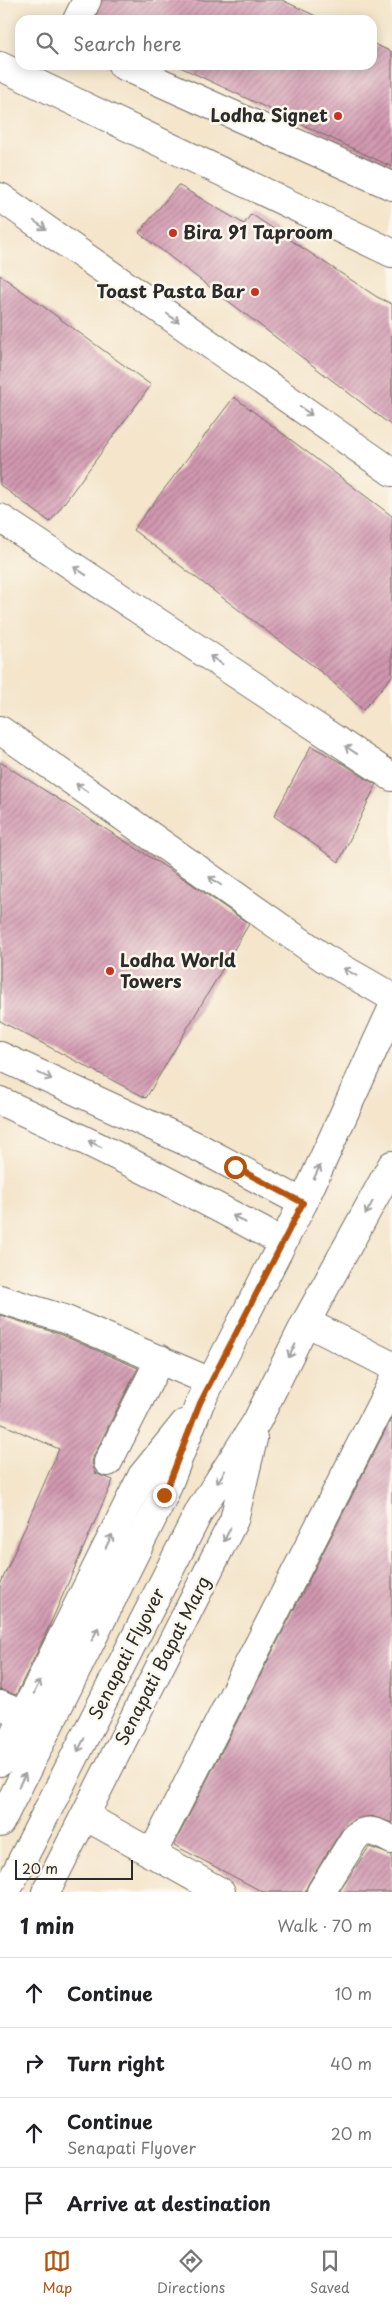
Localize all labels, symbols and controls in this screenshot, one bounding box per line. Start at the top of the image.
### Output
search box [15,15,377,70]
icon: search [33,29,61,57]
text: Search here [73,29,182,57]
place label: Lodha Signet [211,101,328,128]
marker: Lodha Signet [332,110,344,122]
place label: Bira 91 Taproom [183,218,333,245]
one-way arrow [33,220,47,230]
marker: Bira 91 Taproom [167,227,179,239]
place label: Toast Pasta Bar [97,277,246,304]
marker: Toast Pasta Bar [249,286,261,298]
one-way arrow [166,313,180,323]
one-way arrow [299,406,312,417]
one-way arrow [74,566,88,576]
one-way arrow [209,655,223,666]
one-way arrow [345,745,359,755]
one-way arrow [75,783,89,793]
one-way arrow [208,876,222,886]
place label: Lodha World Towers [120,946,236,994]
marker: Lodha World Towers [104,965,116,977]
one-way arrow [343,967,357,977]
one-way arrow [37,1071,52,1081]
one-way arrow [88,1139,103,1148]
route start [224,1156,247,1179]
one-way arrow [312,1165,322,1180]
one-way arrow [363,1200,373,1214]
one-way arrow [232,1214,247,1223]
one-way arrow [287,1343,296,1358]
one-way arrow [216,1469,226,1483]
route end [153,1484,176,1507]
one-way arrow [222,1528,232,1543]
one-way arrow [105,1534,114,1549]
street label: Senapati Bapat Marg [107,1571,216,1750]
street label: Senapati Flyover [81,1582,171,1724]
one-way arrow [90,1627,100,1642]
one-way arrow [32,1679,42,1694]
one-way arrow [76,1737,86,1752]
one-way arrow [18,1773,27,1788]
scale bar [15,1857,132,1880]
text: 20 m [22,1858,58,1879]
text: 1 min [20,1909,74,1941]
text: Walk · 70 m [277,1913,372,1937]
icon: ahead [20,1979,48,2007]
text: Continue [67,1979,153,2007]
text: 10 m [335,1981,372,2005]
icon: right [20,2049,48,2077]
text: Turn right [67,2049,165,2077]
text: 40 m [330,2051,372,2075]
text: Continue [67,2107,153,2135]
icon: ahead [20,2119,48,2147]
text: 20 m [331,2121,372,2145]
text: Senapati Flyover [67,2135,196,2159]
icon: arrive [20,2189,48,2217]
text: Arrive at destination [67,2189,271,2217]
tab: Map [42,2247,72,2298]
tab: Directions [157,2247,225,2298]
tab: Saved [310,2247,350,2298]

